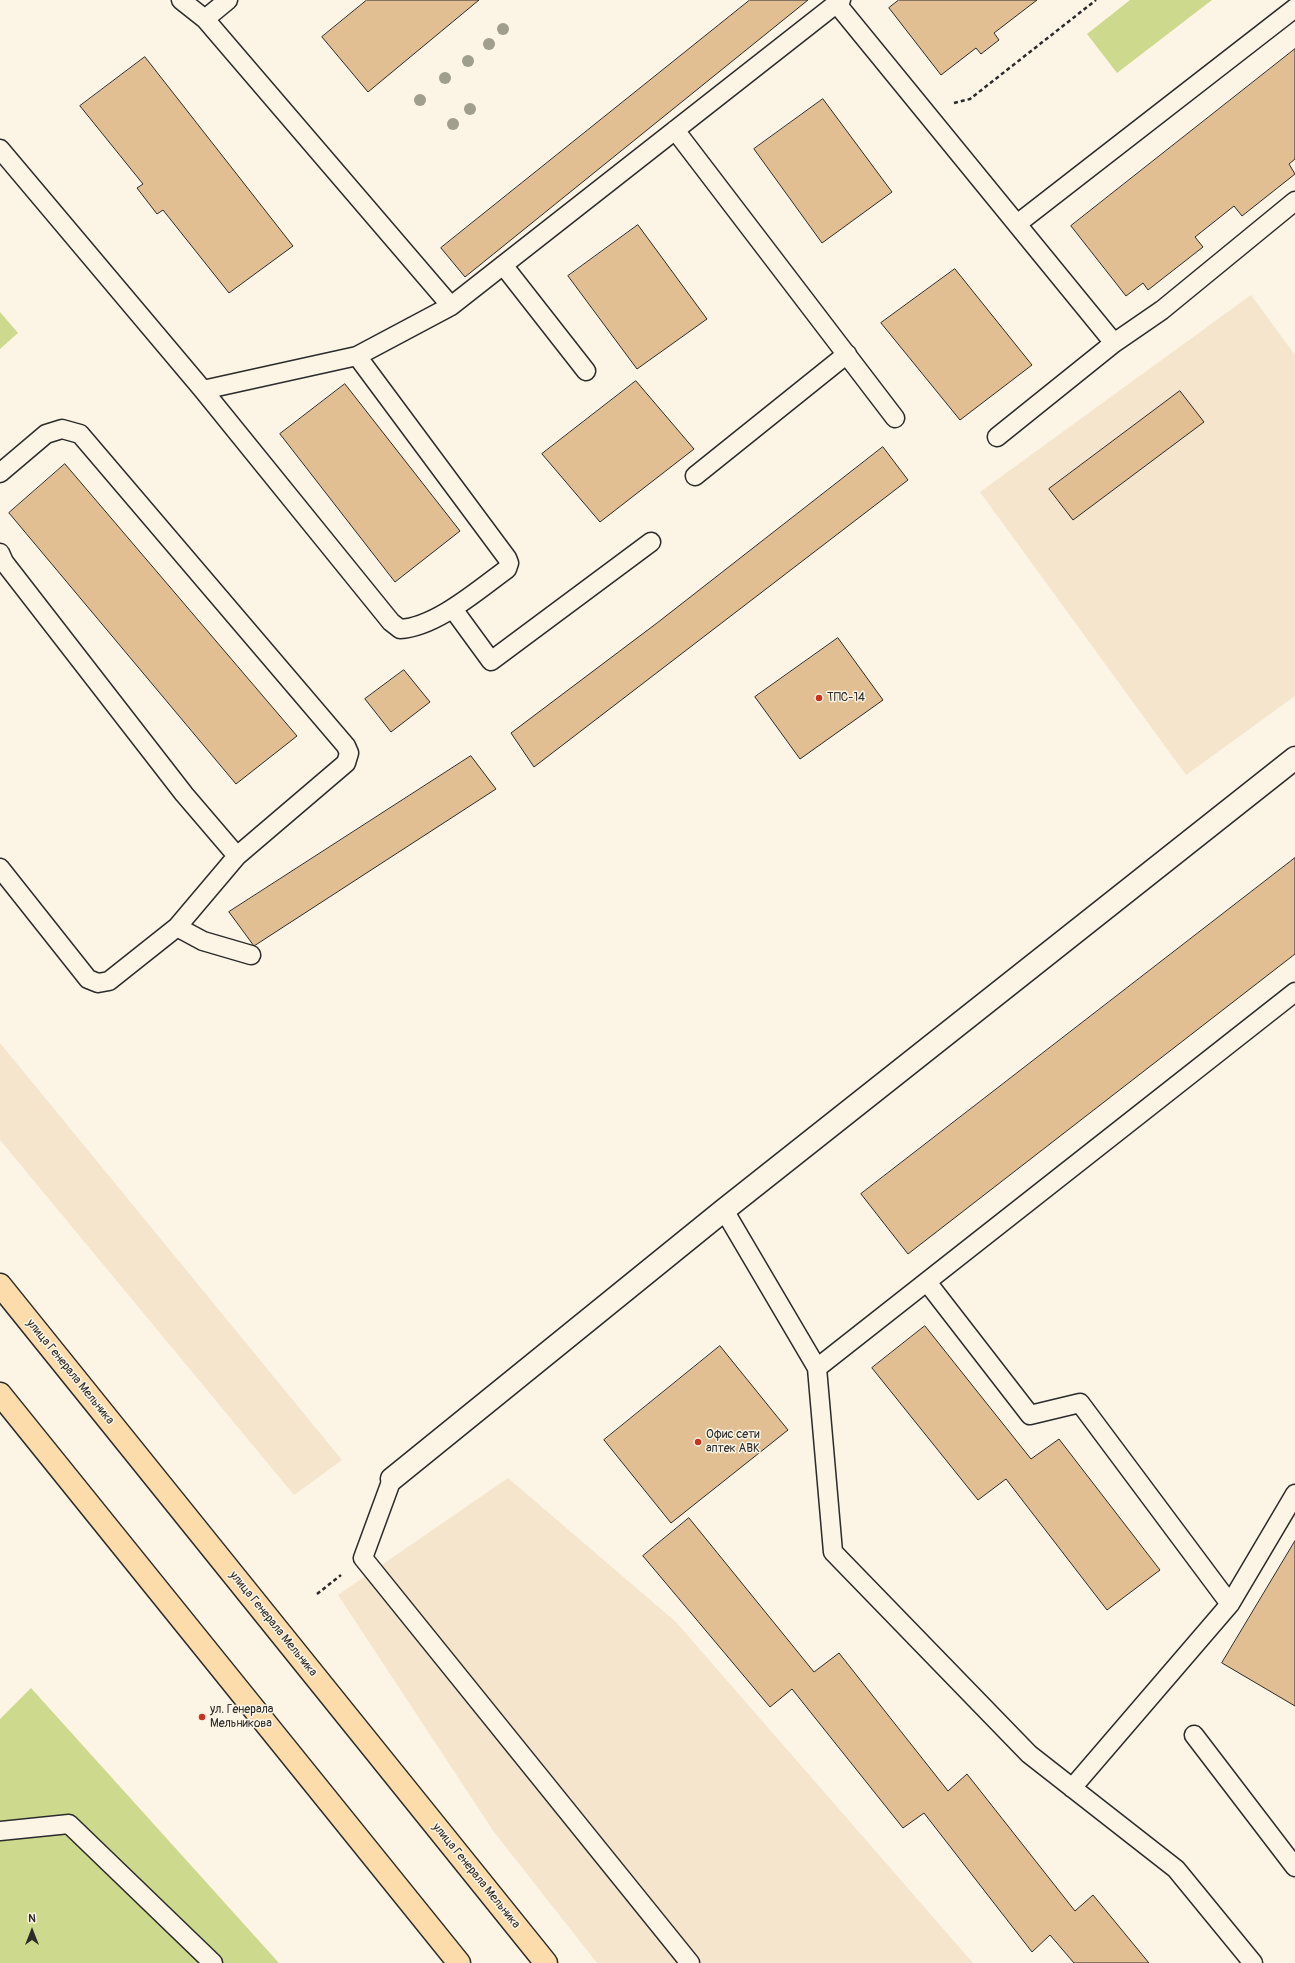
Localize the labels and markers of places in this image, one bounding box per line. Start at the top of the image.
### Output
place label: ТПС-14 [827,691,865,705]
marker: ТПС-14 [814,693,824,703]
place label: Офис сети аптек АВК [706,1428,760,1456]
marker: Офис сети аптек АВК [693,1437,703,1447]
place label: ул. Генерала Мельникова [210,1703,273,1731]
marker: ул. Генерала Мельникова [197,1712,207,1722]

